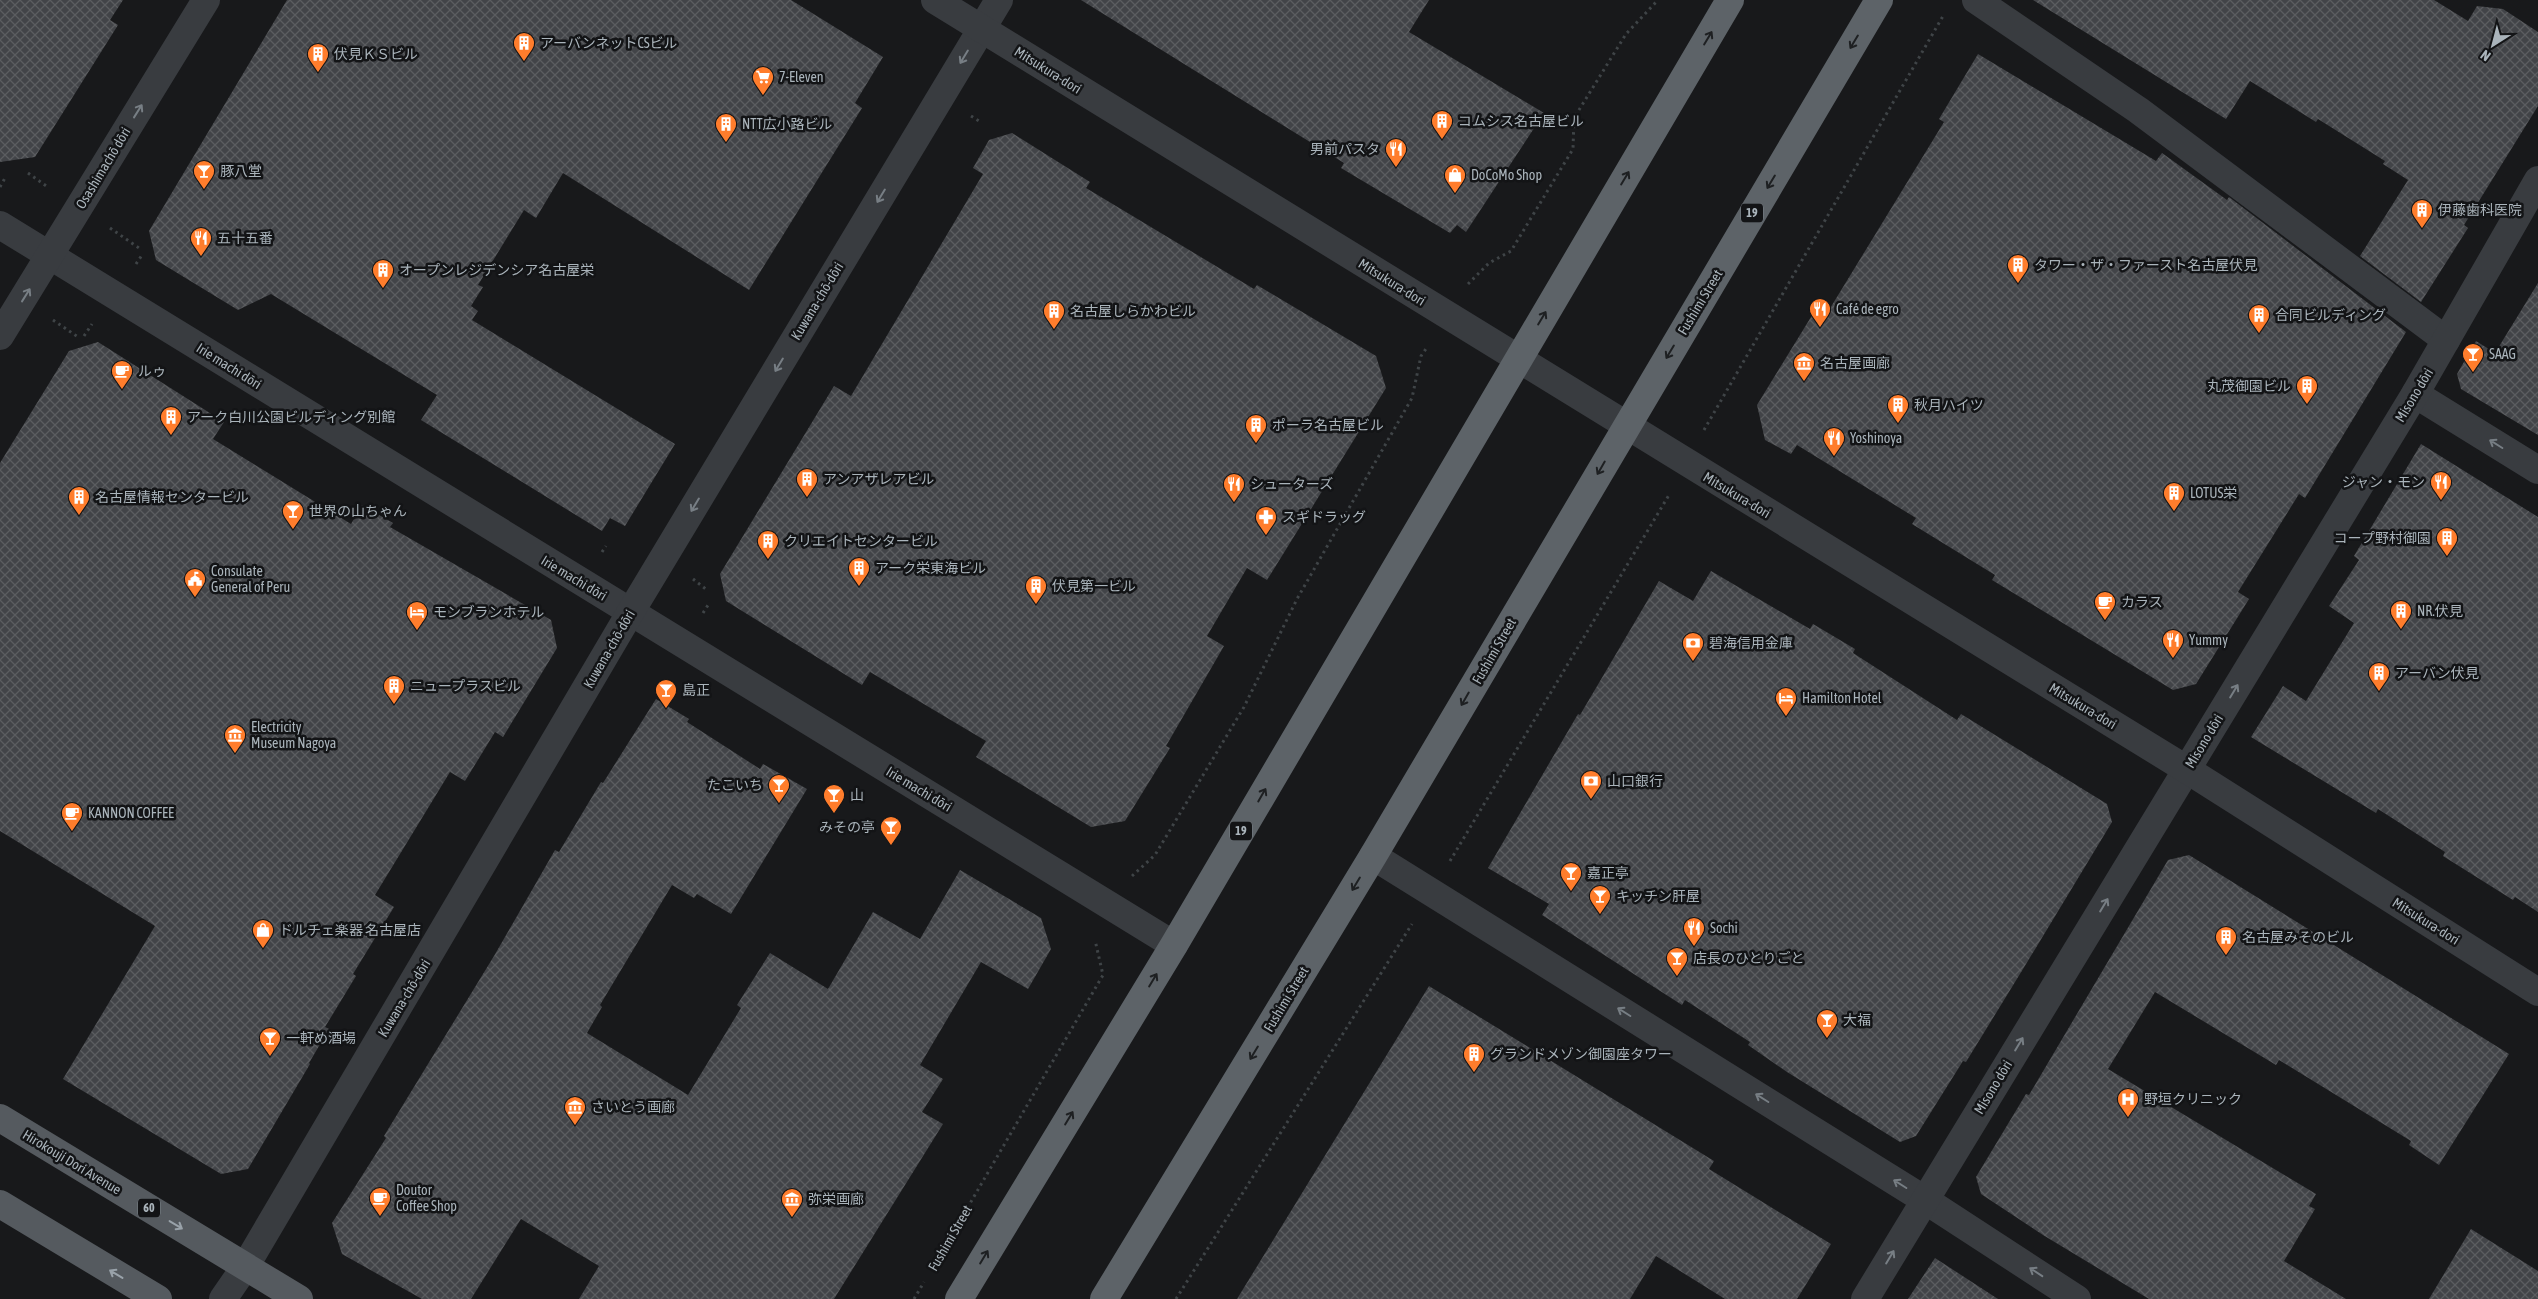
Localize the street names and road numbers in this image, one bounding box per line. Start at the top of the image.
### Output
street label: Mitsukura-dori [1012,43,1084,97]
street label: Osashimachō dōri [72,124,134,212]
road number: 19 [1741,204,1763,222]
street label: Mitsukura-dori [1356,255,1428,309]
street label: Kuwana-chō-dōri [788,259,846,343]
street label: Fushimi Street [1674,267,1726,337]
street label: Irie machi dōri [194,340,264,392]
street label: Misono dōri [2392,365,2436,425]
street label: Mitsukura-dori [1700,469,1774,521]
street label: Irie machi dōri [538,552,610,604]
street label: Kuwana-chō-dōri [580,607,638,691]
street label: Fushimi Street [1469,615,1519,687]
street label: Mitsukura-dori [2046,680,2120,732]
street label: Misono dōri [2182,711,2226,771]
street label: Irie machi dōri [883,763,955,815]
road number: 19 [1230,821,1252,840]
street label: Mitsukura-dori [2390,894,2462,948]
street label: Kuwana-chō-dōri [375,956,433,1040]
street label: Fushimi Street [1260,964,1312,1034]
street label: Misono dōri [1971,1057,2015,1117]
street label: Hirokouji Dori Avenue [20,1126,124,1198]
road number: 60 [138,1198,160,1218]
street label: Fushimi Street [925,1202,975,1274]

